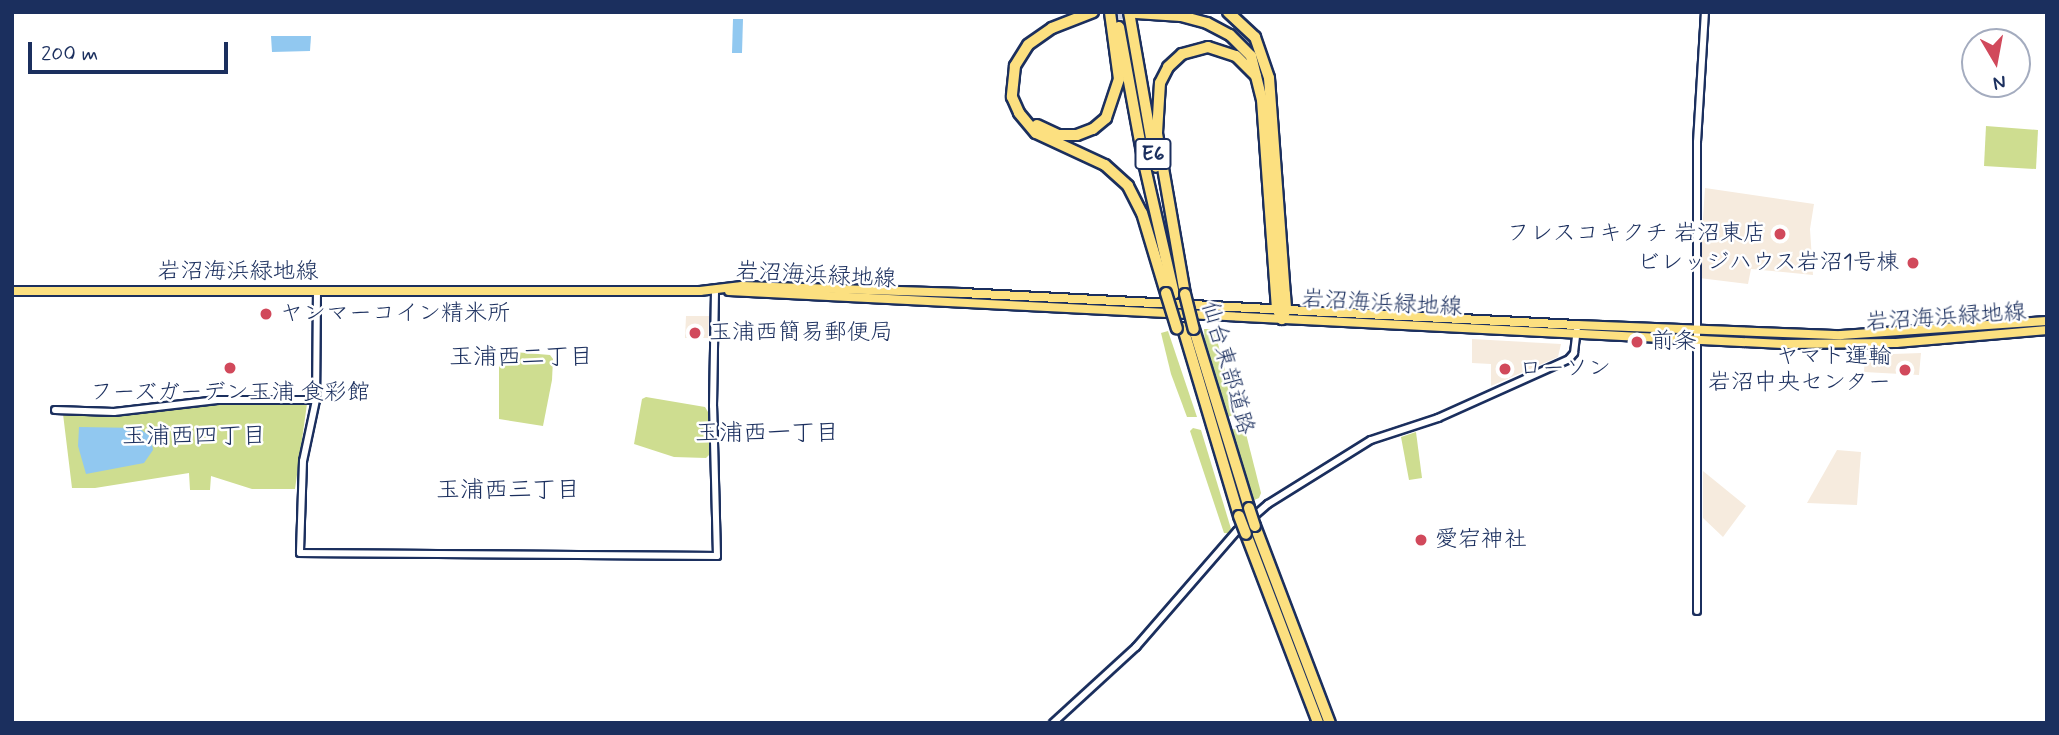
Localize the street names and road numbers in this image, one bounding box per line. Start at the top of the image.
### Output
road number: E6 [1134,136,1172,172]
street label: 岩沼海浜緑地線 [158,258,318,286]
street label: 岩沼海浜緑地線 [735,258,897,294]
street label: 岩沼海浜緑地線 [1301,286,1463,322]
street label: 仙台東部道路 [1195,298,1259,438]
street label: 岩沼海浜緑地線 [1865,299,2027,337]

